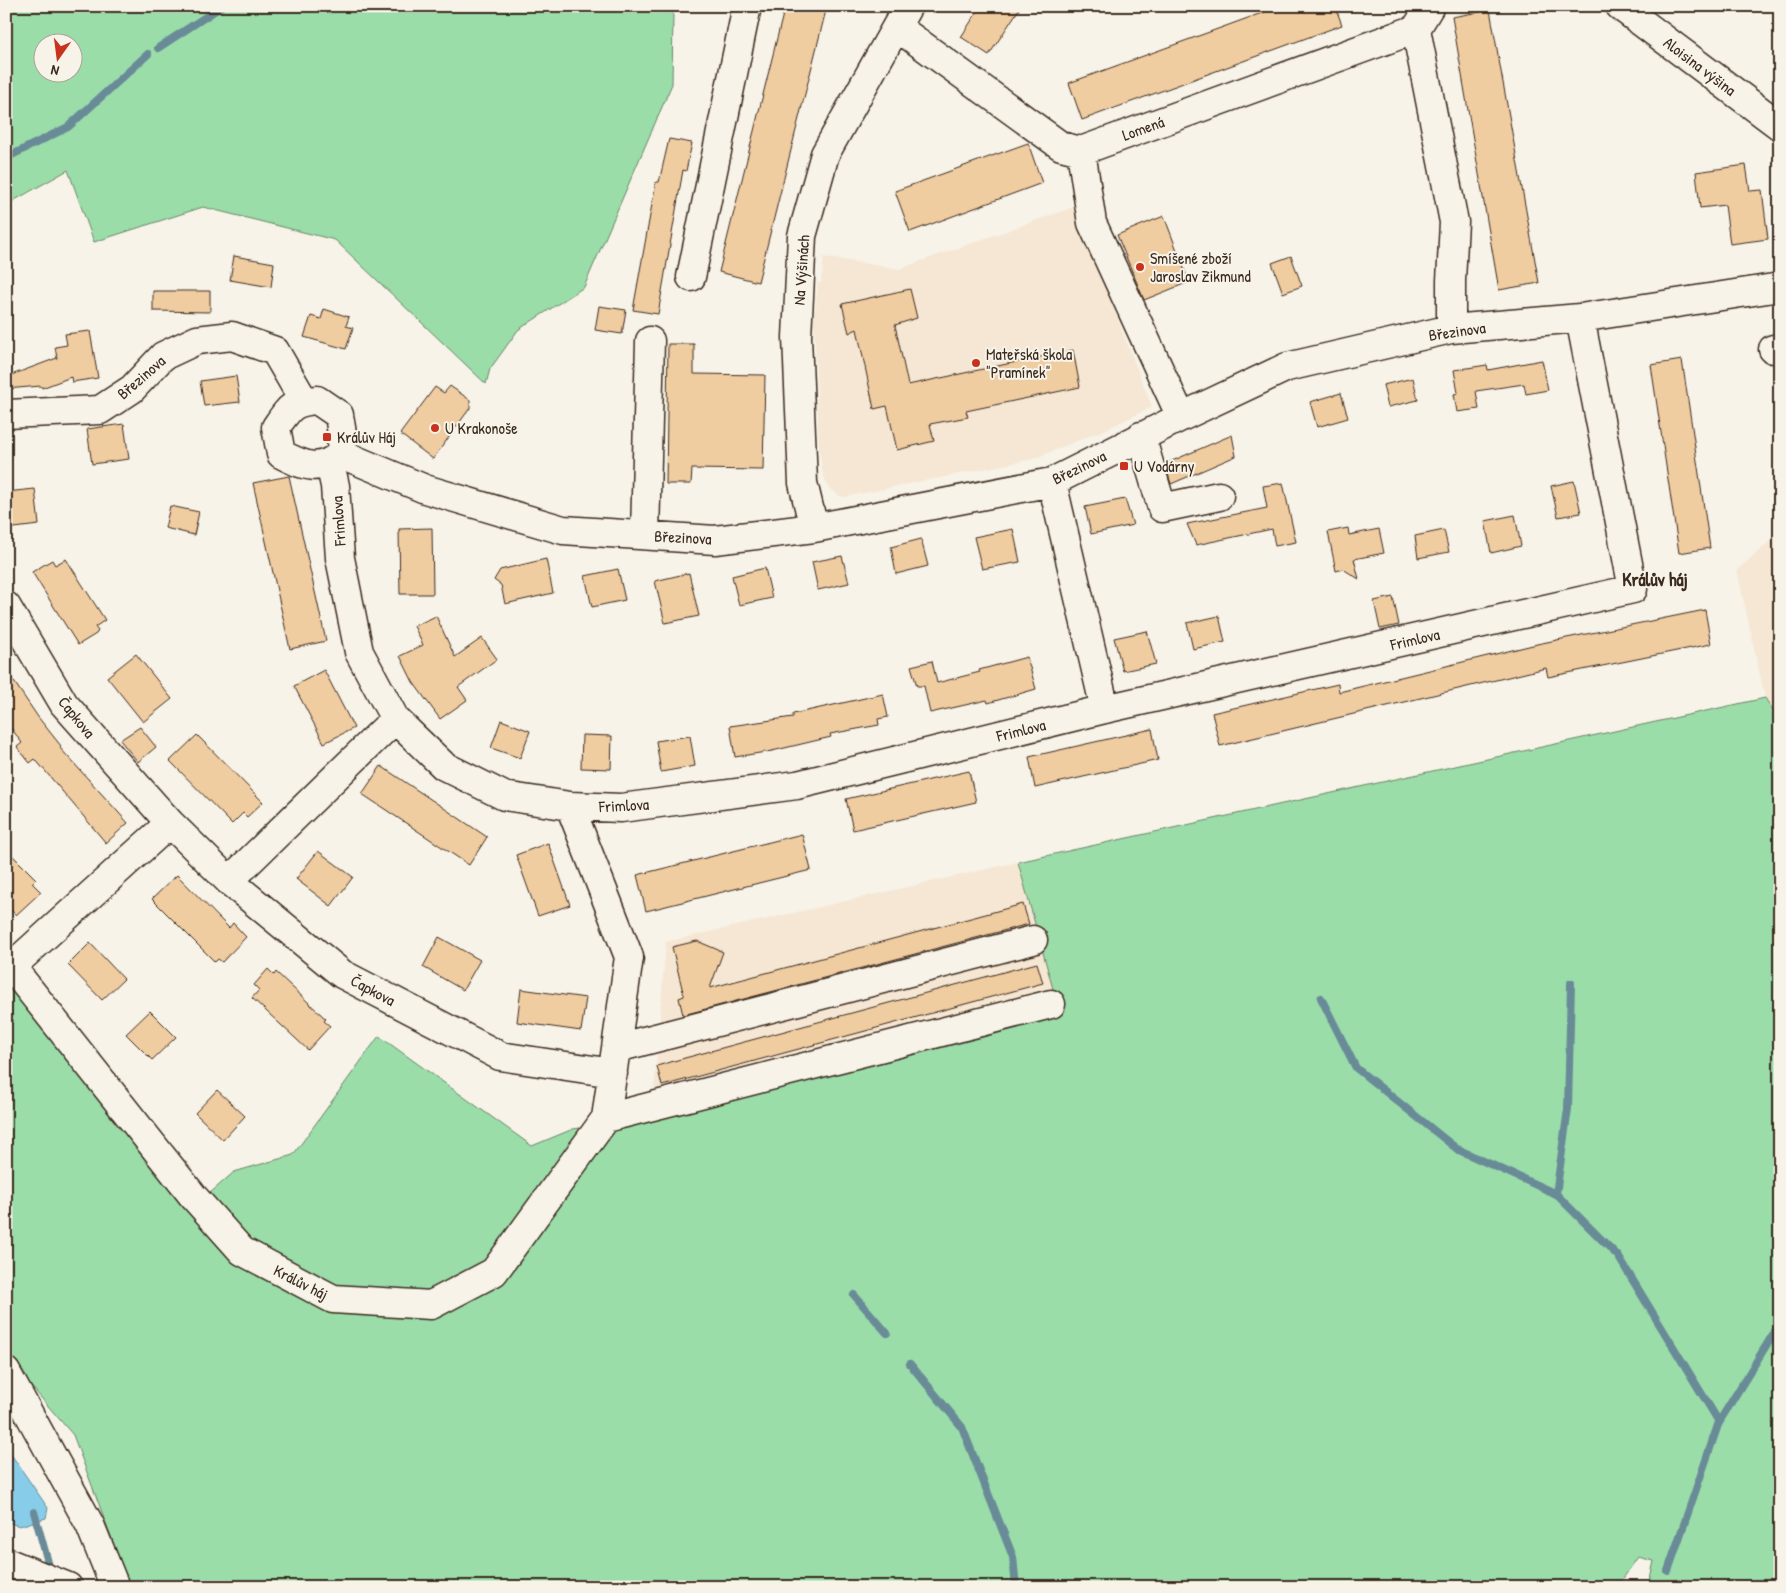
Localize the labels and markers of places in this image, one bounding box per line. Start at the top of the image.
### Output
place label: Smíšené zboží Jaroslav Zikmund [1150,247,1251,287]
marker: Smíšené zboží Jaroslav Zikmund [1134,261,1146,273]
place label: Mateřská škola "Pramínek" [986,343,1072,383]
marker: Mateřská škola "Pramínek" [970,357,982,369]
place label: U Krakonoše [445,417,518,439]
marker: U Krakonoše [429,422,441,434]
place label: Králův Háj [337,426,396,448]
marker: Králův Háj [321,431,333,443]
place label: U Vodárny [1134,455,1195,477]
marker: U Vodárny [1118,460,1130,472]

